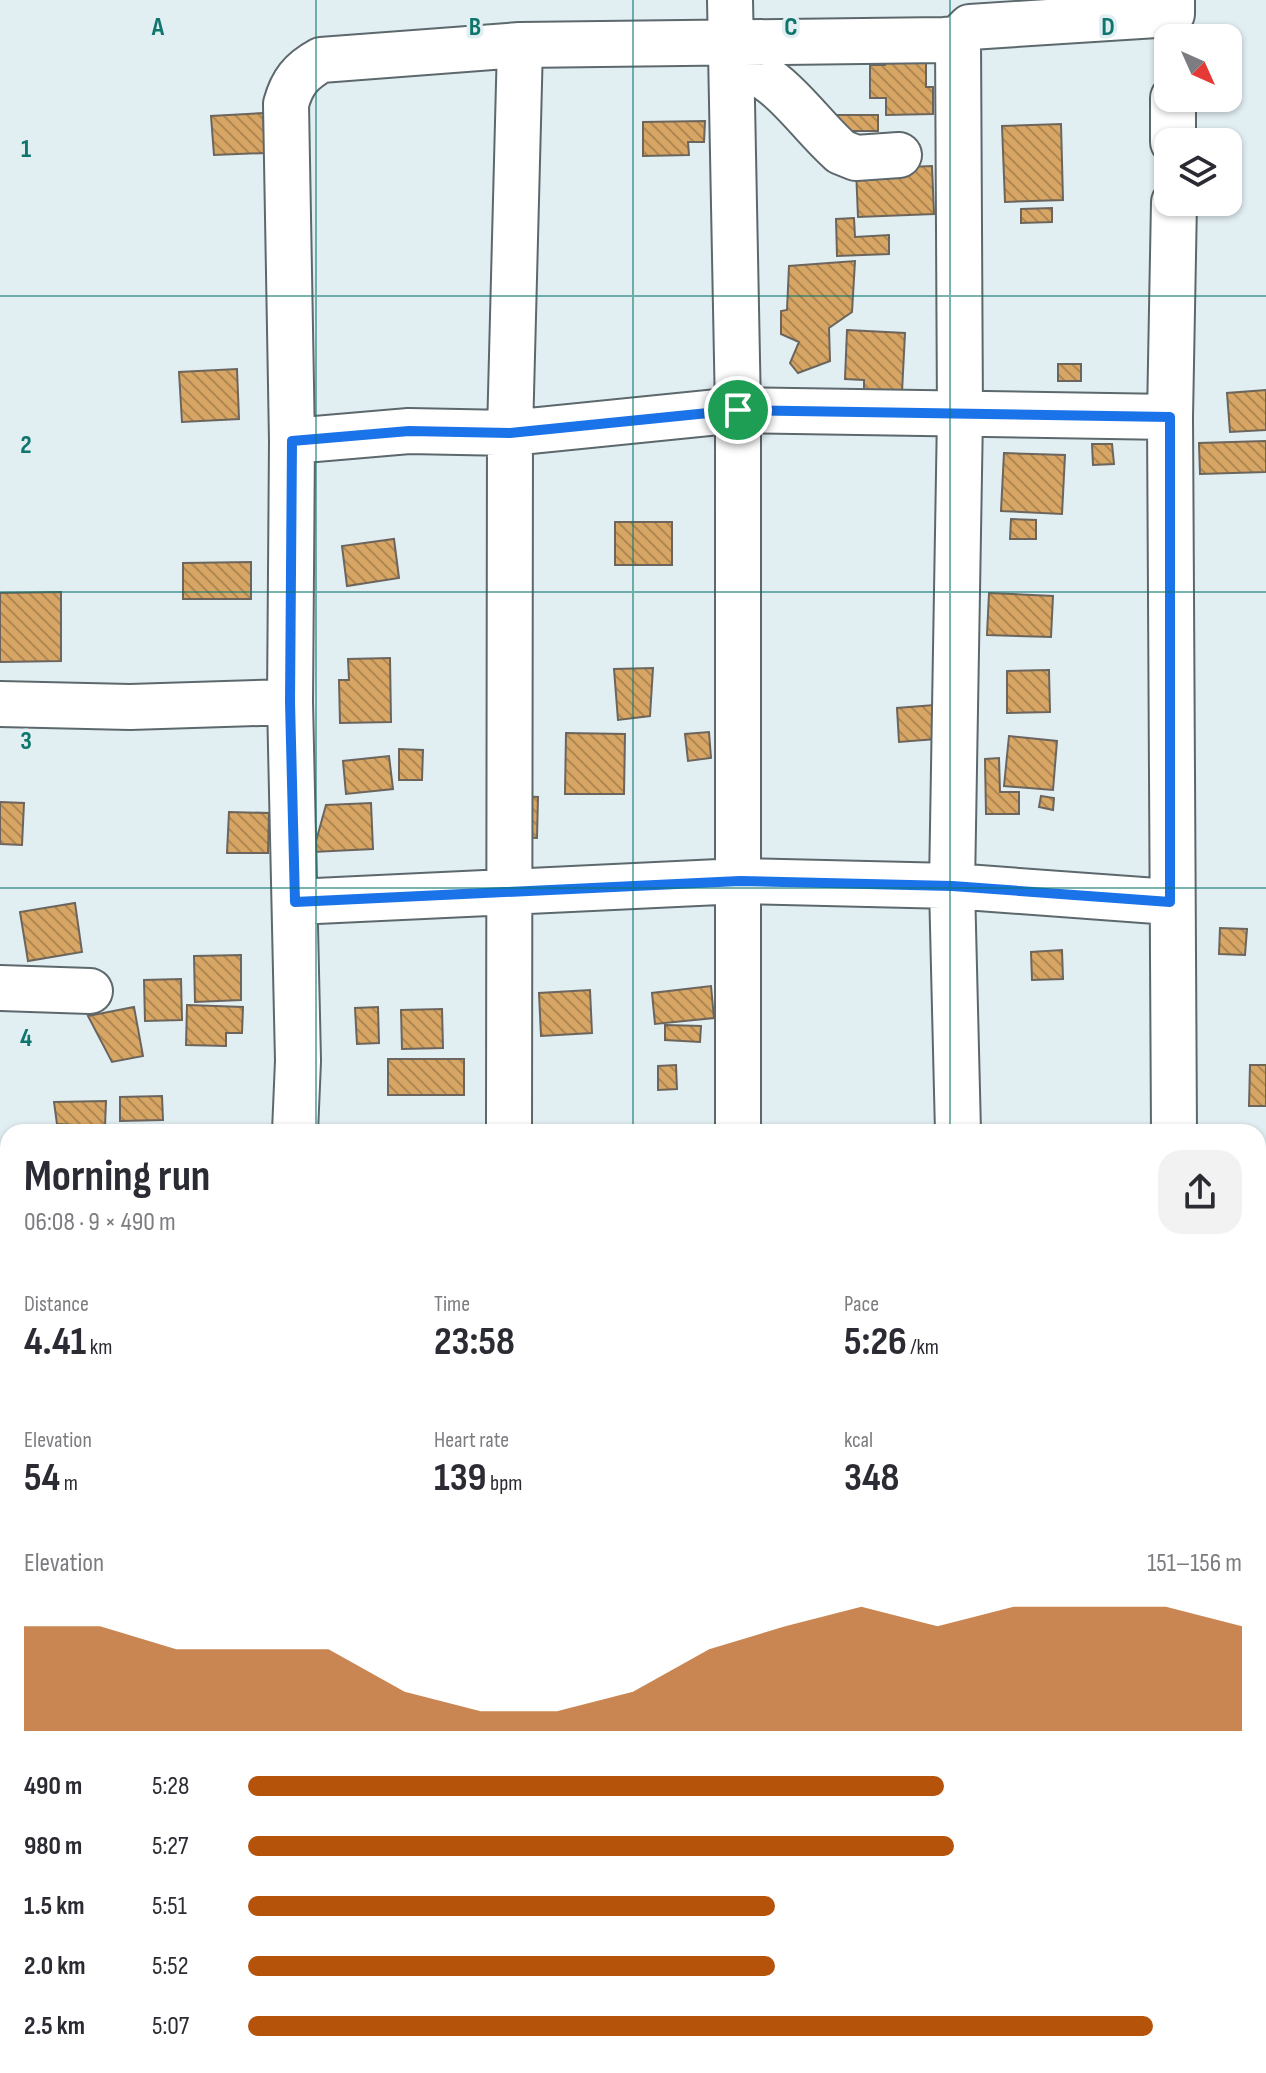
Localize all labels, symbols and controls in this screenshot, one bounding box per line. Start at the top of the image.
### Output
text: A [151,12,165,43]
text: B [469,12,481,43]
text: C [784,12,798,43]
text: D [1101,12,1115,43]
north arrow [1154,24,1242,112]
map controls [1154,24,1242,216]
button: layers [1154,128,1242,216]
text: 1 [21,134,31,165]
pin [704,376,772,444]
icon: arrive [716,388,760,432]
text: 2 [20,430,32,461]
text: 3 [20,726,32,757]
text: 4 [20,1023,32,1054]
text: Morning run [24,1150,210,1203]
button: share [1158,1150,1242,1234]
text: 06:08 · 9 × 490 m [24,1207,176,1238]
text: Distance [24,1291,89,1318]
text: Time [434,1291,470,1318]
text: Pace [844,1291,879,1318]
text: 4.41 [24,1318,86,1366]
text: 23:58 [434,1318,515,1366]
text: 5:26 [844,1318,907,1366]
text: km [86,1334,112,1361]
text: /km [907,1334,939,1361]
text: Elevation [24,1427,92,1454]
text: Heart rate [434,1427,509,1454]
text: kcal [844,1427,873,1454]
text: 54 [24,1454,60,1502]
text: 139 [434,1454,487,1502]
text: 348 [844,1454,900,1502]
text: m [60,1470,78,1497]
text: bpm [487,1470,522,1497]
text: Elevation [24,1548,104,1579]
text: 151–156 m [1147,1548,1242,1579]
text: 490 m [24,1771,82,1802]
text: 5:28 [152,1771,189,1802]
text: 980 m [24,1831,82,1862]
text: 5:27 [152,1831,188,1862]
text: 1.5 km [24,1891,84,1922]
text: 5:51 [152,1891,187,1922]
text: 2.0 km [24,1951,85,1982]
text: 5:52 [152,1951,188,1982]
text: 2.5 km [24,2011,85,2042]
text: 5:07 [152,2011,189,2042]

